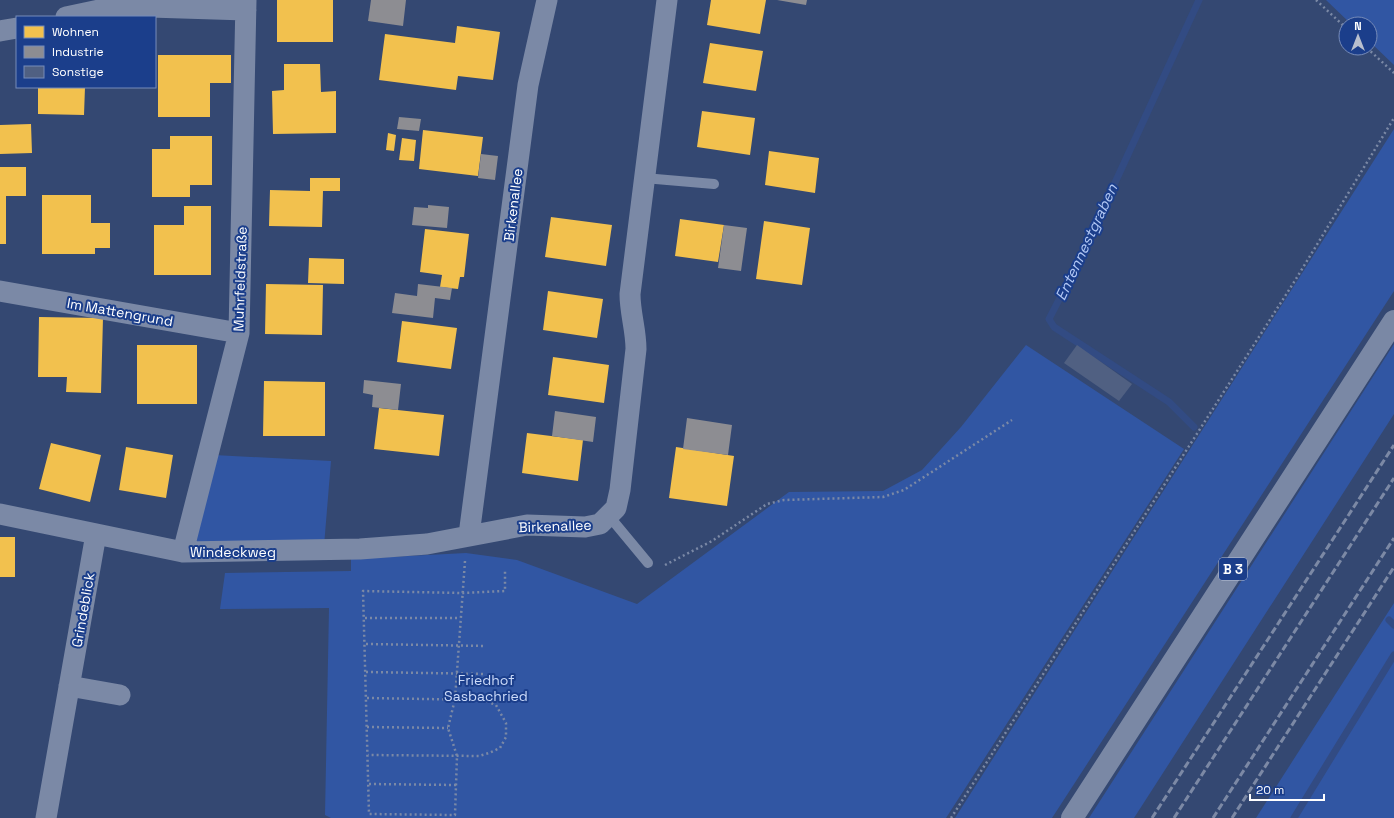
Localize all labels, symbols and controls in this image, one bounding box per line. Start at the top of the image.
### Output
legend [16,16,156,88]
north arrow [1338,16,1378,56]
text: N [1354,19,1362,33]
text: Wohnen [52,24,99,40]
text: Industrie [52,44,104,60]
text: Sonstige [52,64,104,80]
street label: Birkenallee [500,167,526,243]
water label: Entennestgraben [1051,180,1122,303]
street label: Muhrfeldstraße [229,226,251,332]
street label: Im Mattengrund [66,294,174,330]
street label: Birkenallee [518,516,592,536]
street label: Windeckweg [190,543,276,561]
road number: B 3 [1219,558,1247,580]
street label: Grindeblick [68,571,99,649]
park label: Friedhof Sasbachried [444,671,528,705]
scale bar [1250,776,1324,802]
text: 20 m [1256,782,1284,798]

